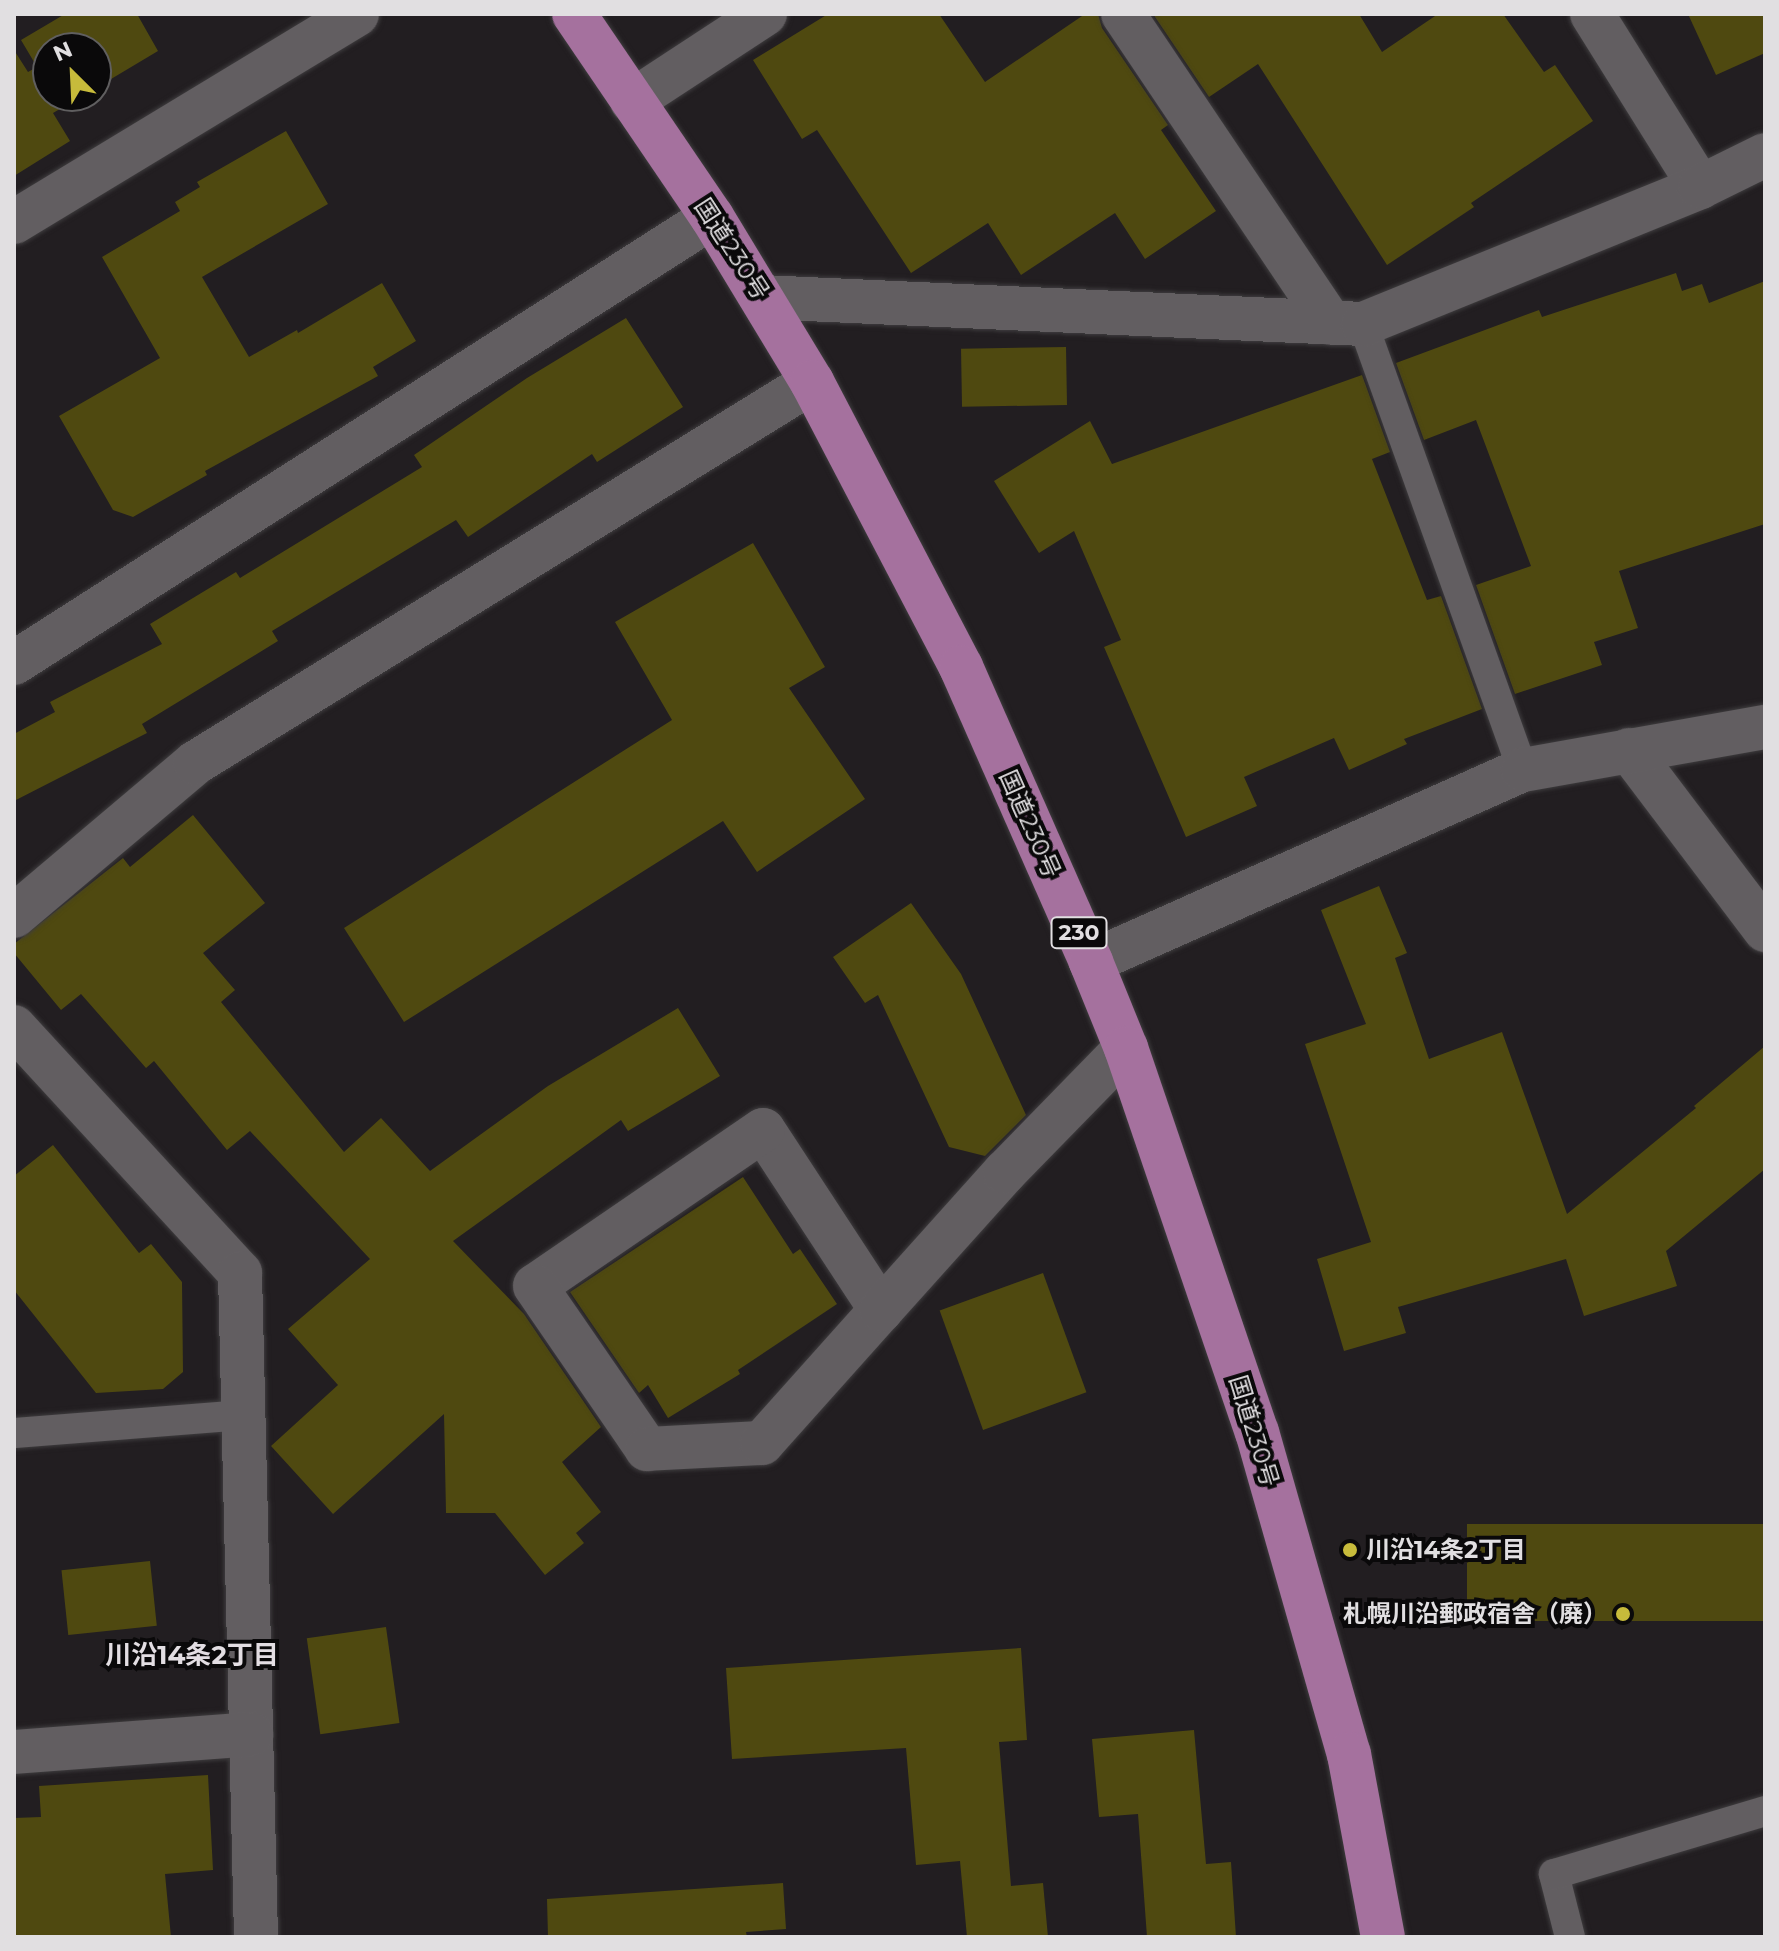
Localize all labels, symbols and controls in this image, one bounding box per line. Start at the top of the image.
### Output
north arrow [32,32,112,112]
text: N [49,35,76,67]
street label: 国道230号 [689,193,775,305]
street label: 国道230号 [993,766,1067,882]
road number: 230 [1049,915,1109,951]
street label: 国道230号 [1223,1372,1285,1490]
place label: 川沿14条2丁目 [1366,1536,1526,1564]
marker: 川沿14条2丁目 [1341,1541,1359,1559]
place label: 札幌川沿郵政宿舎（廃） [1343,1600,1607,1628]
marker: 札幌川沿郵政宿舎（廃） [1614,1605,1632,1623]
district label: 川沿14条2丁目 [105,1640,279,1672]

